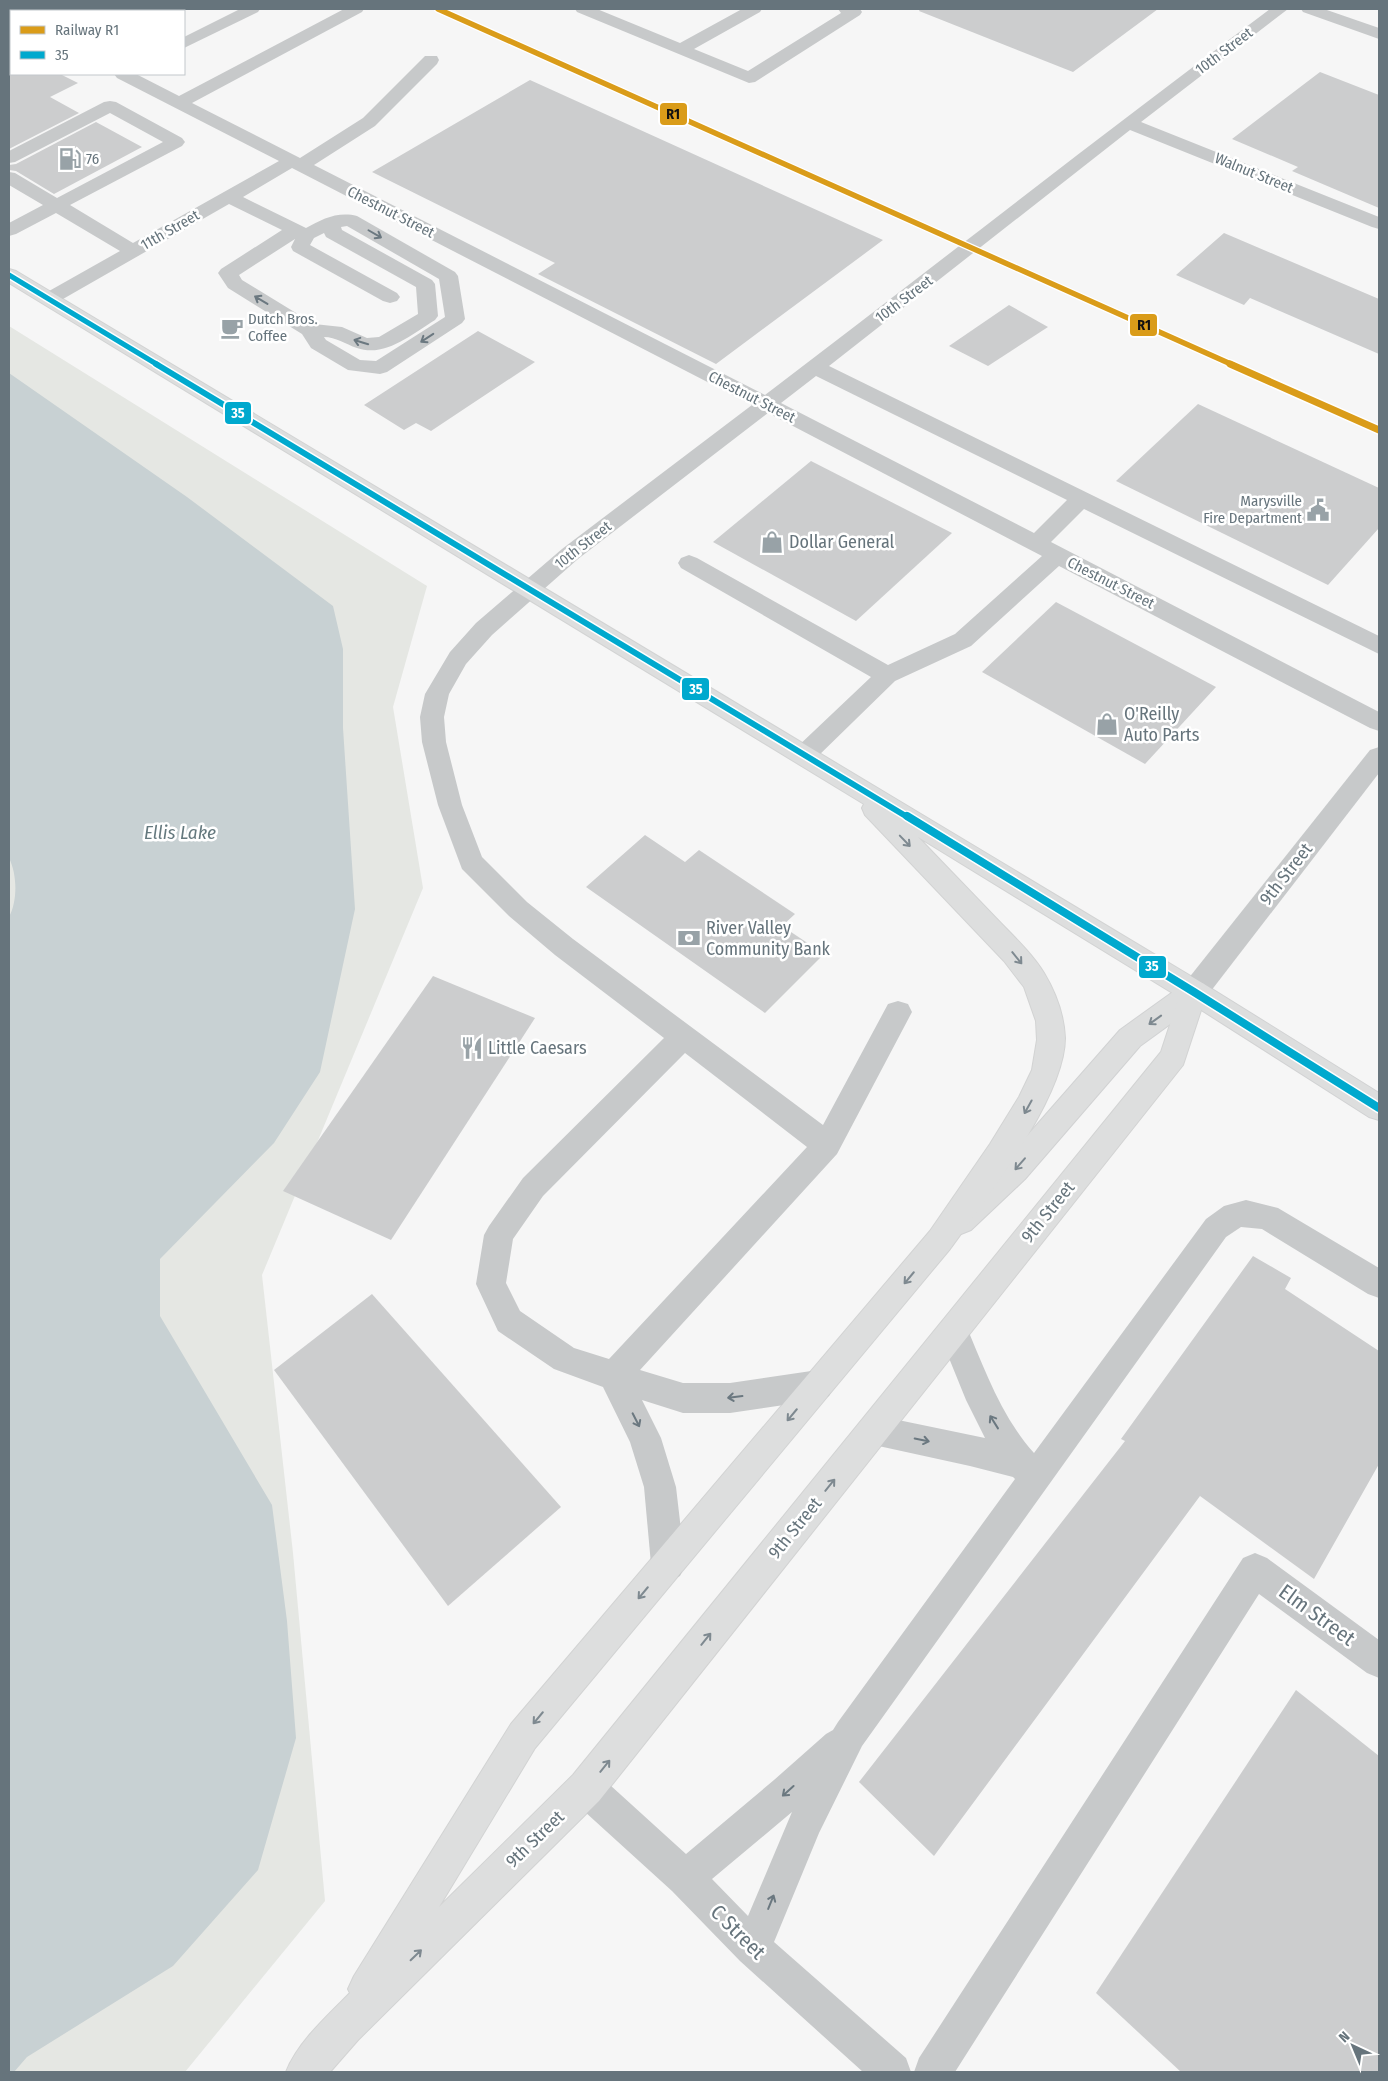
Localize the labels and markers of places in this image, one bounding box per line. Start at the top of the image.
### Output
fuel station icon: 76 [57,146,83,172]
place label: 76 [86,150,99,168]
place label: Dutch Bros. Coffee [248,310,318,345]
cafe icon: Dutch Bros. Coffee [219,315,245,341]
place label: Marysville Fire Department [1203,492,1302,527]
public building icon: Marysville Fire Department [1305,497,1331,523]
shop icon: Dollar General [759,529,785,555]
place label: Dollar General [789,531,895,553]
place label: O'Reilly Auto Parts [1124,703,1200,746]
shop icon: O'Reilly Auto Parts [1094,711,1120,737]
place label: River Valley Community Bank [706,917,831,960]
bank icon: River Valley Community Bank [676,925,702,951]
restaurant icon: Little Caesars [459,1035,485,1061]
place label: Little Caesars [488,1037,587,1059]

